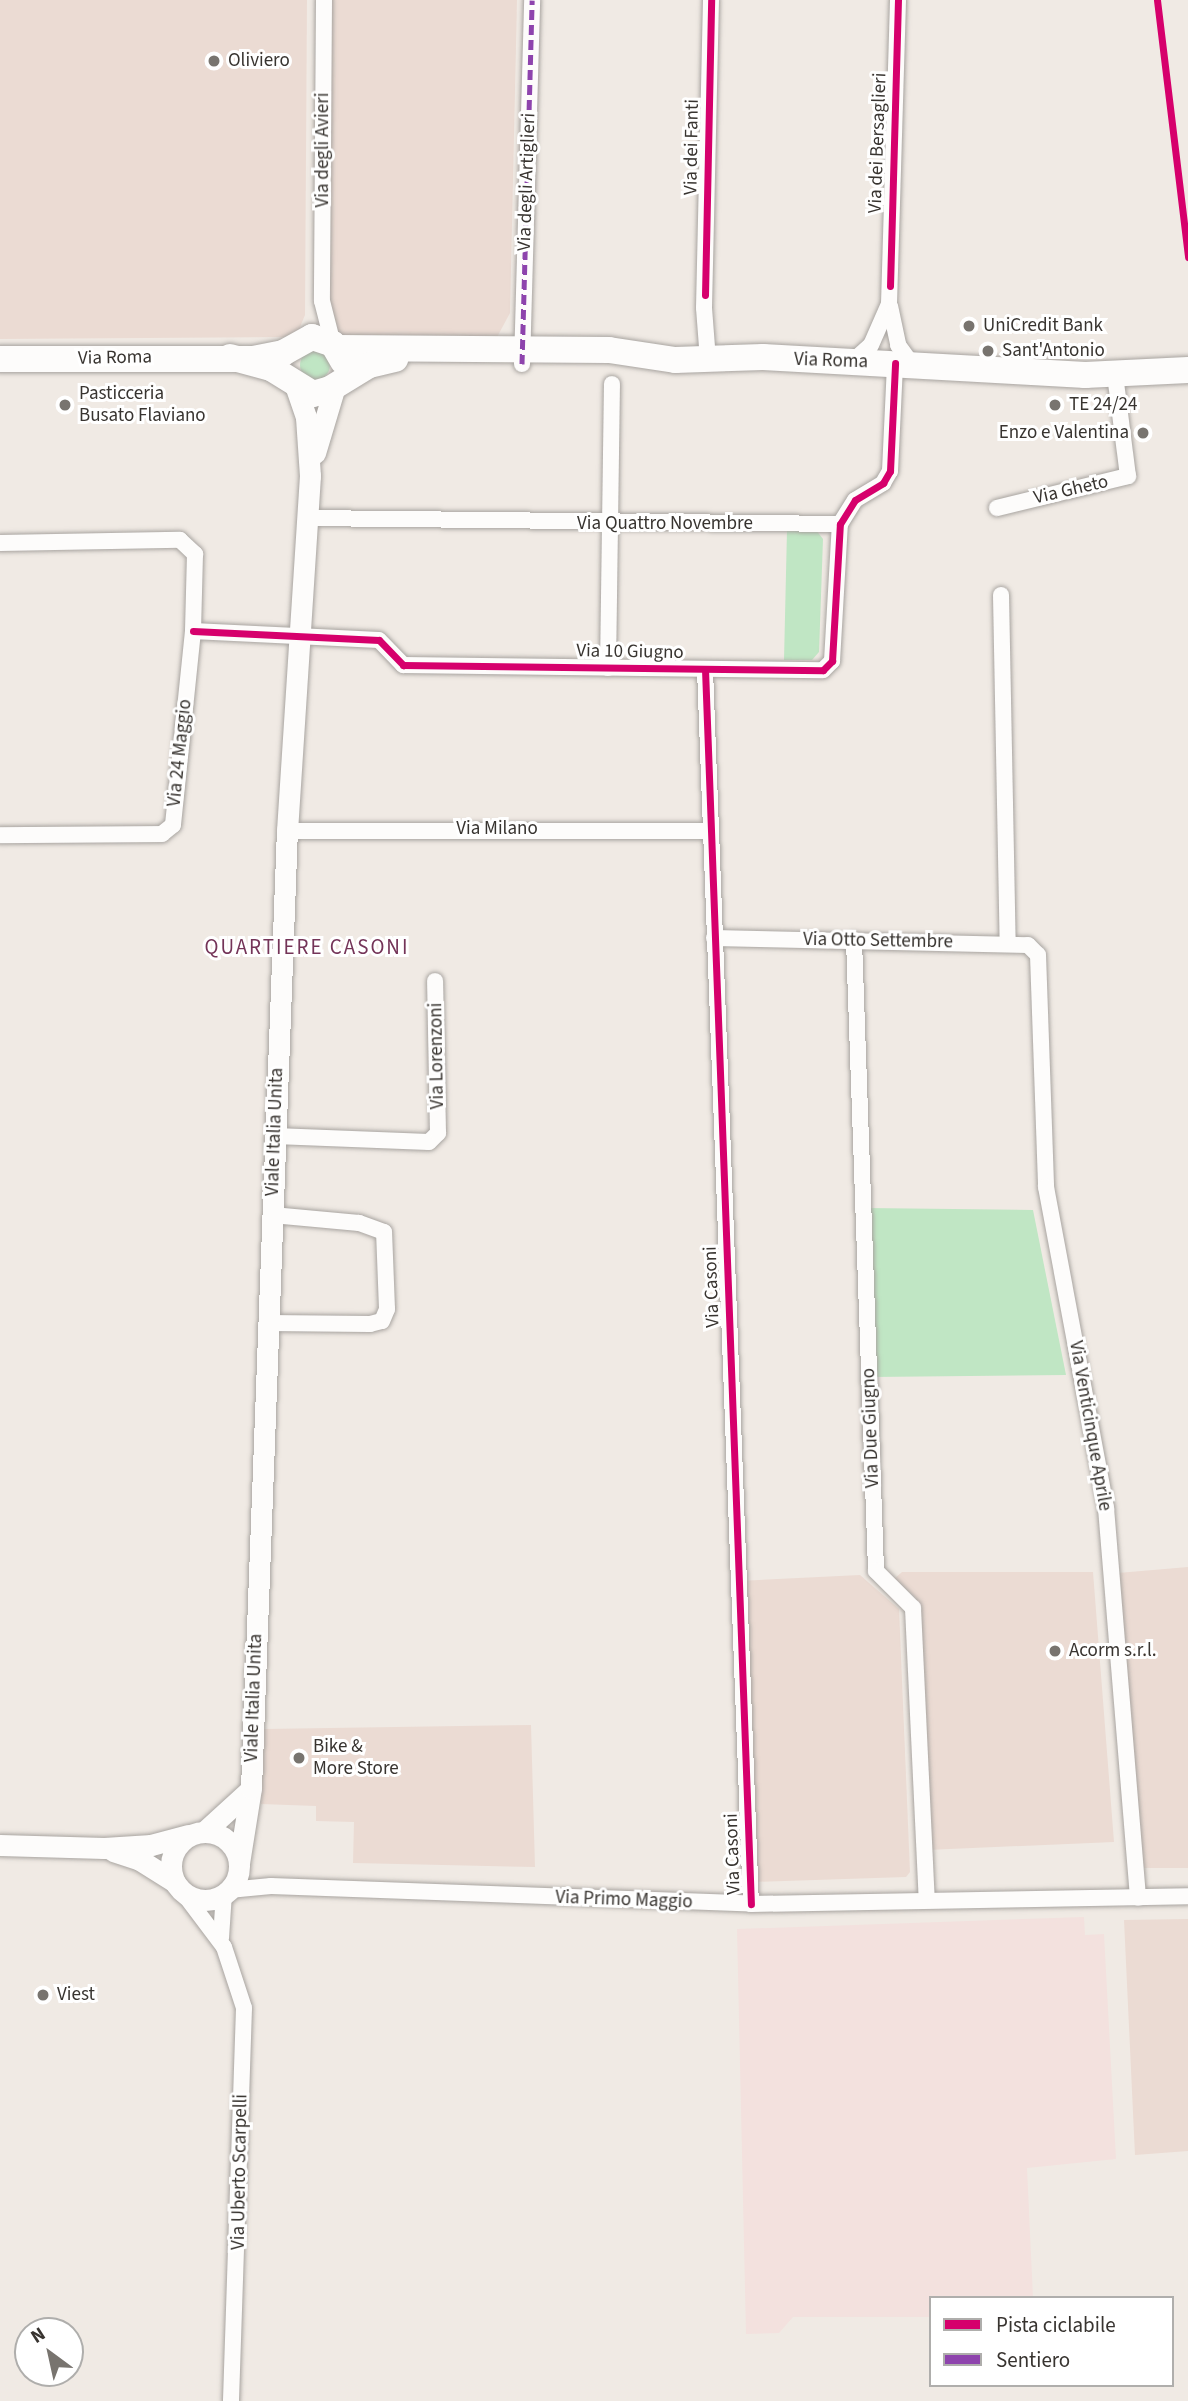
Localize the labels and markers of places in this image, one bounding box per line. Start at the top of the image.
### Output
place label: Oliviero [228,50,290,72]
marker: Oliviero [206,53,222,69]
place label: UniCredit Bank [983,315,1103,337]
marker: UniCredit Bank [961,318,977,334]
place label: Sant'Antonio [1002,340,1105,362]
marker: Sant'Antonio [980,343,996,359]
place label: Pasticceria Busato Flaviano [79,383,206,427]
place label: TE 24/24 [1069,394,1137,416]
marker: Pasticceria Busato Flaviano [57,397,73,413]
marker: TE 24/24 [1047,397,1063,413]
place label: Enzo e Valentina [999,422,1129,444]
marker: Enzo e Valentina [1135,425,1151,441]
place label: Acorm s.r.l. [1069,1640,1157,1662]
marker: Acorm s.r.l. [1047,1643,1063,1659]
place label: Bike & More Store [313,1736,399,1780]
marker: Bike & More Store [291,1750,307,1766]
place label: Viest [57,1984,95,2006]
marker: Viest [35,1987,51,2003]

